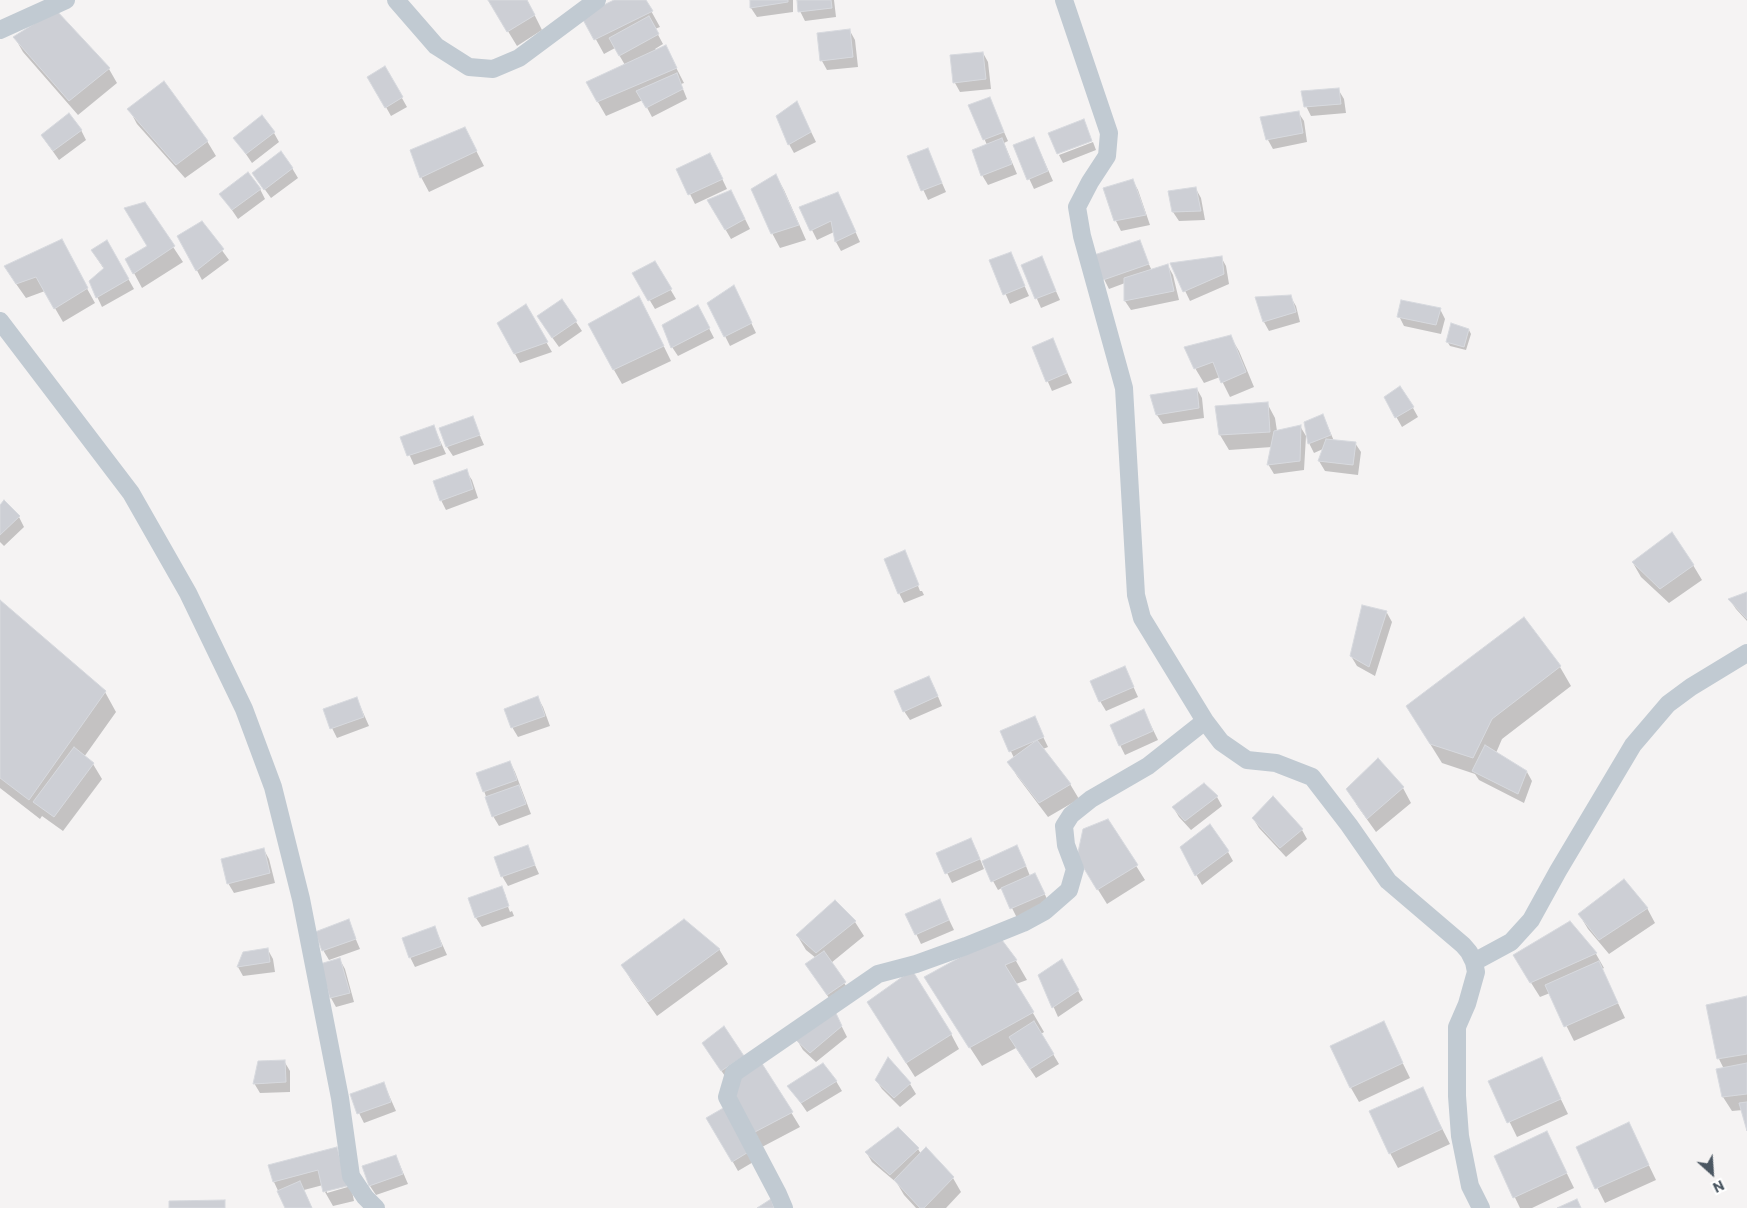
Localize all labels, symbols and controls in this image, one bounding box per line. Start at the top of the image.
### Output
north arrow [1687,1148,1737,1198]
text: N [1710,1177,1727,1197]

